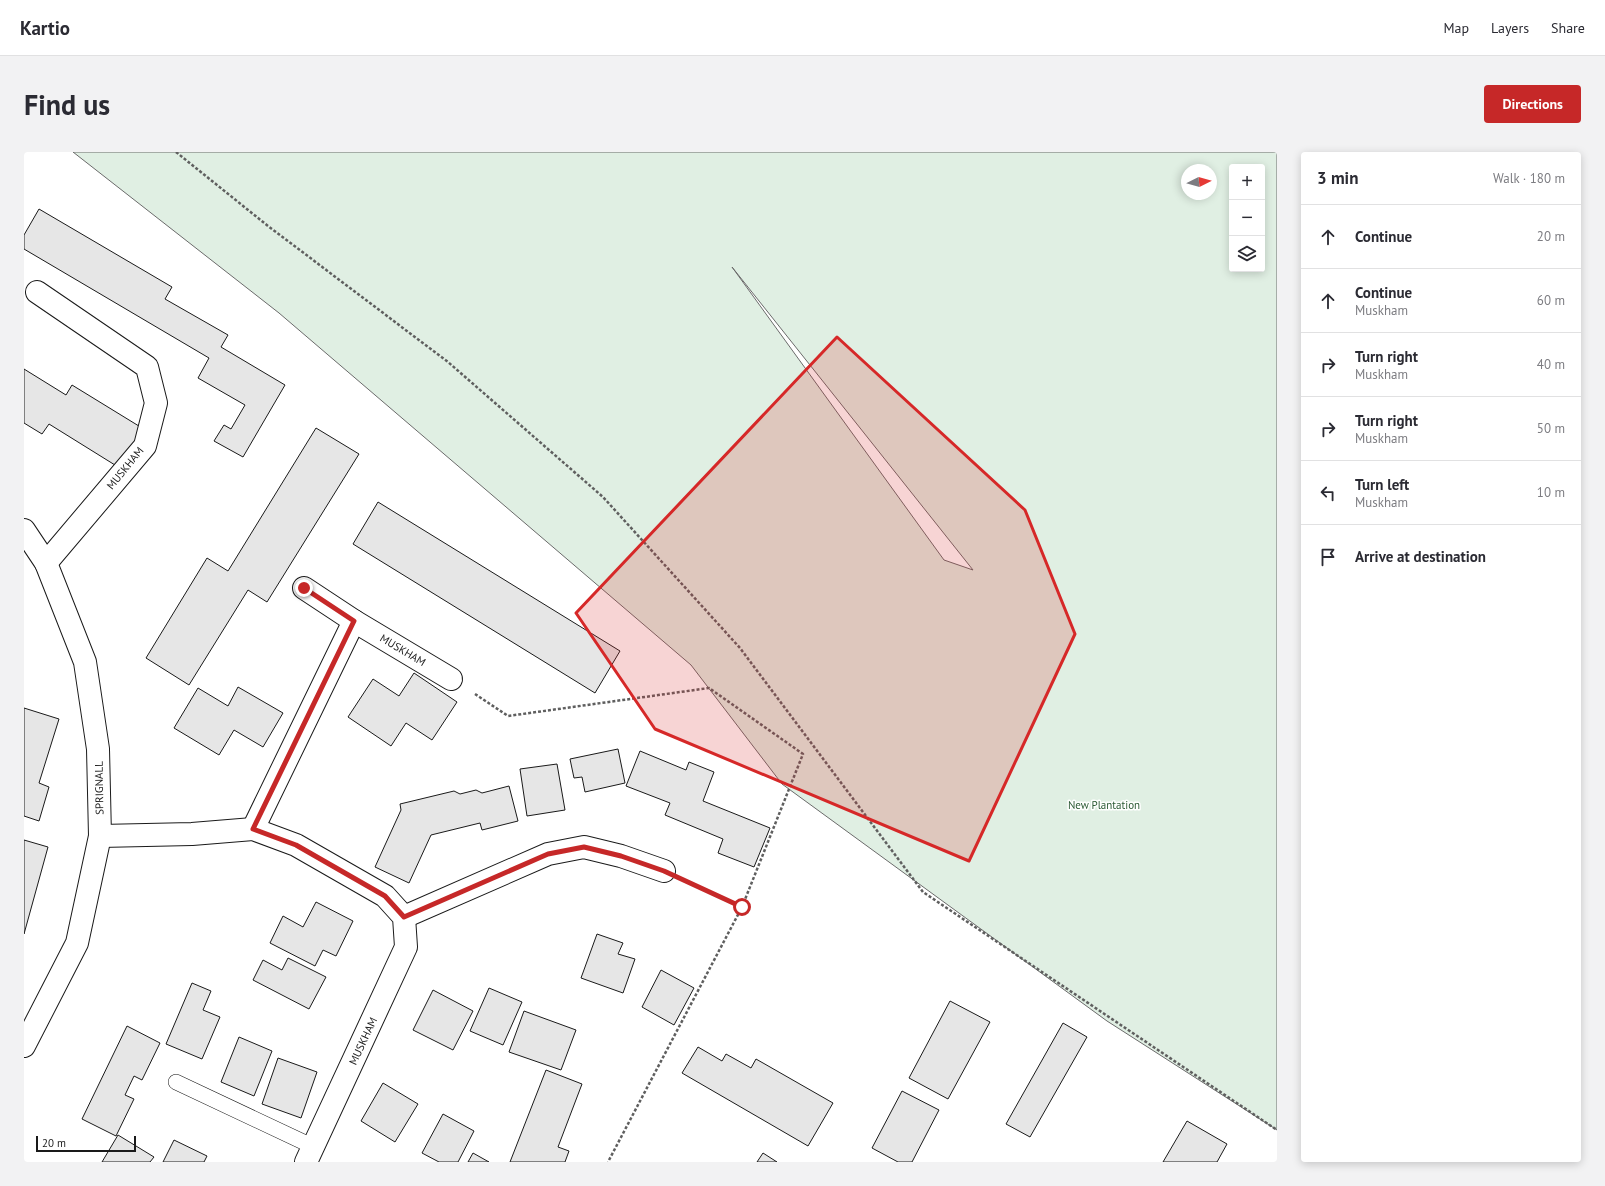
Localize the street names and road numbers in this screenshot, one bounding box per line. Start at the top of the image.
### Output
street label: MUSKHAM [104,444,146,492]
street label: MUSKHAM [378,631,428,669]
street label: SPRIGNALL [92,761,106,815]
street label: MUSKHAM [346,1015,380,1067]

